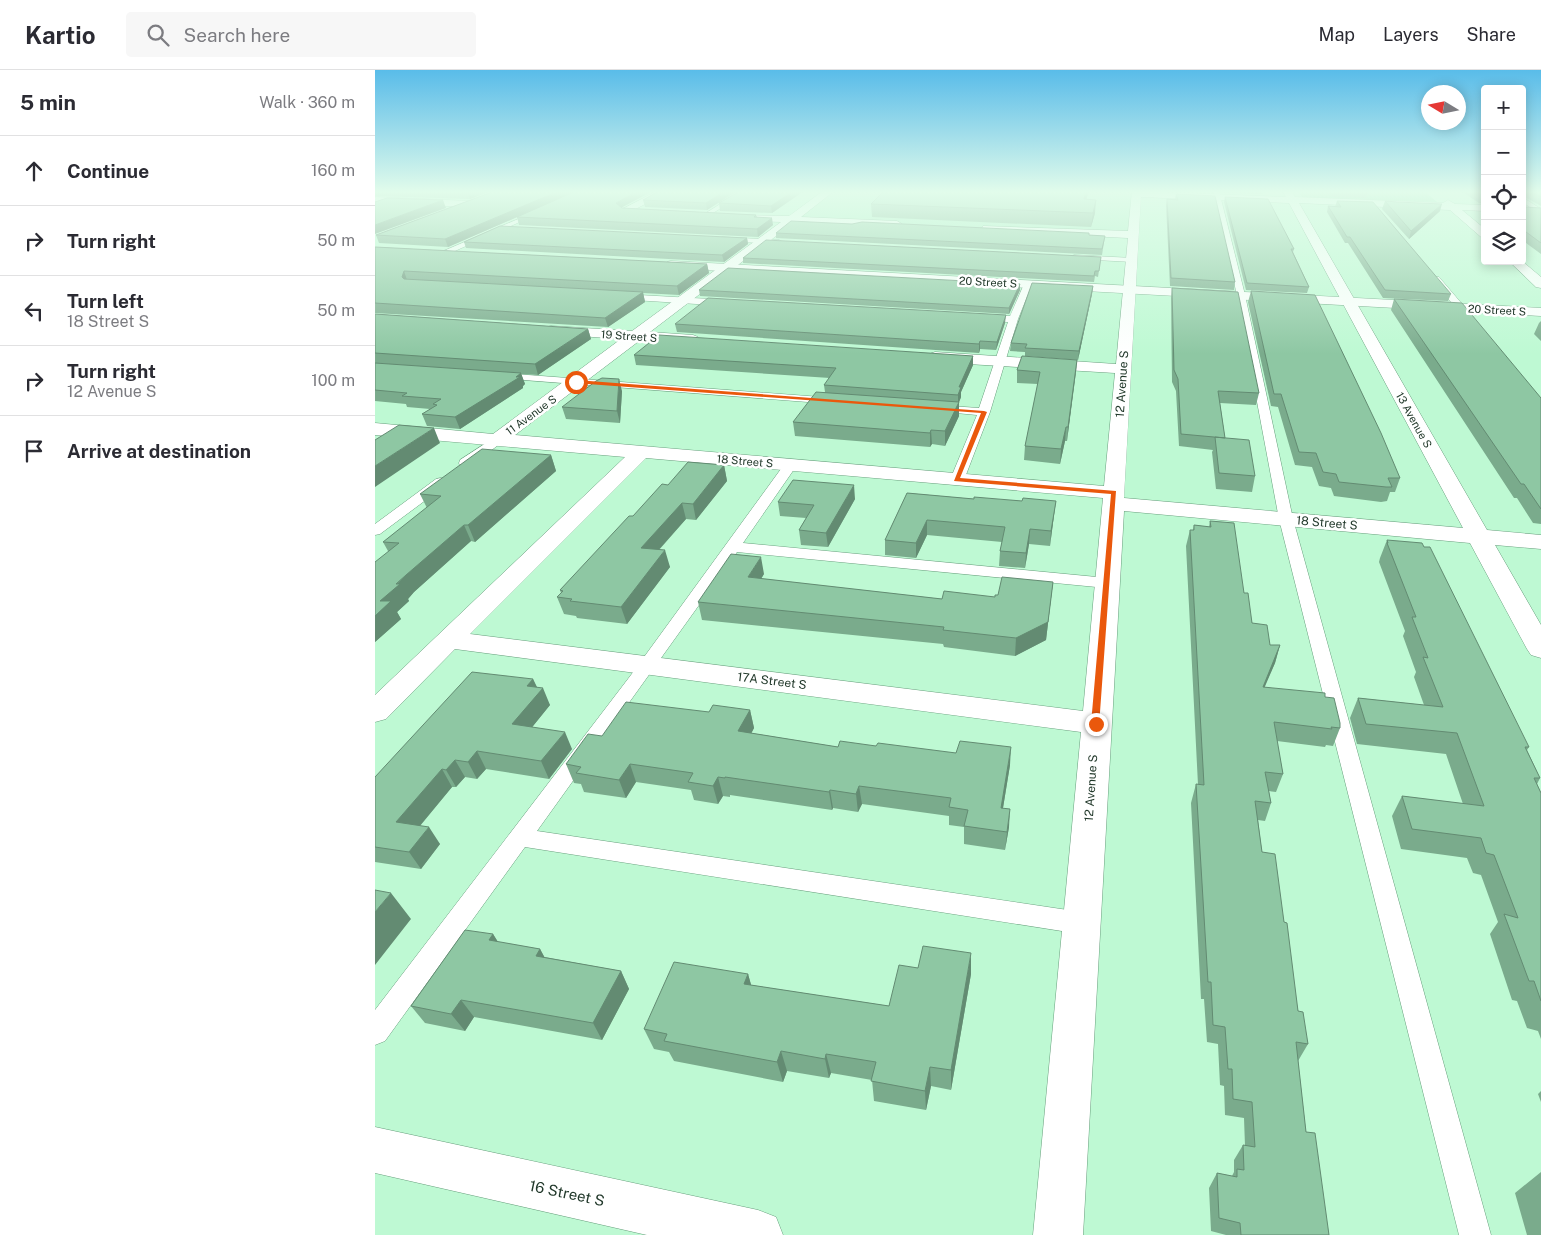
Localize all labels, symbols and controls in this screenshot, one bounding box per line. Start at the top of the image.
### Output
search box [126,12,476,57]
text: Kartio [25,21,96,49]
icon: search [144,21,172,49]
text: Search here [184,24,290,46]
text: Map [1319,24,1355,45]
text: Layers [1383,24,1439,45]
text: Share [1467,24,1516,45]
north arrow [1421,85,1466,130]
map controls [1481,85,1526,265]
button: + [1481,85,1526,130]
text: 5 min [20,90,76,115]
text: Walk · 360 m [259,93,355,112]
button: − [1481,130,1526,175]
icon: ahead [20,157,48,185]
text: Continue [67,160,149,182]
text: 160 m [311,161,355,180]
button: locate [1481,175,1526,220]
button: layers [1481,220,1526,265]
icon: right [20,227,48,255]
text: Turn right [67,230,156,252]
text: 50 m [317,231,355,250]
street label: 20 Street S [959,274,1017,290]
text: Turn left [67,290,144,312]
icon: left [20,297,48,325]
text: 50 m [317,301,355,320]
street label: 20 Street S [1468,302,1526,318]
text: 18 Street S [67,312,149,331]
street label: 19 Street S [601,328,657,344]
street label: 12 Avenue S [1113,350,1131,418]
text: Turn right [67,360,156,382]
icon: right [20,367,48,395]
text: 100 m [311,371,355,390]
route start [565,371,588,394]
text: 12 Avenue S [67,382,156,401]
street label: 13 Avenue S [1394,390,1434,450]
street label: 11 Avenue S [503,393,559,437]
icon: arrive [20,437,48,465]
text: Arrive at destination [67,440,251,462]
street label: 18 Street S [716,453,774,469]
street label: 18 Street S [1296,513,1358,533]
street label: 17A Street S [737,670,807,692]
route end [1085,713,1108,736]
street label: 12 Avenue S [1082,754,1100,822]
street label: 16 Street S [528,1177,606,1209]

